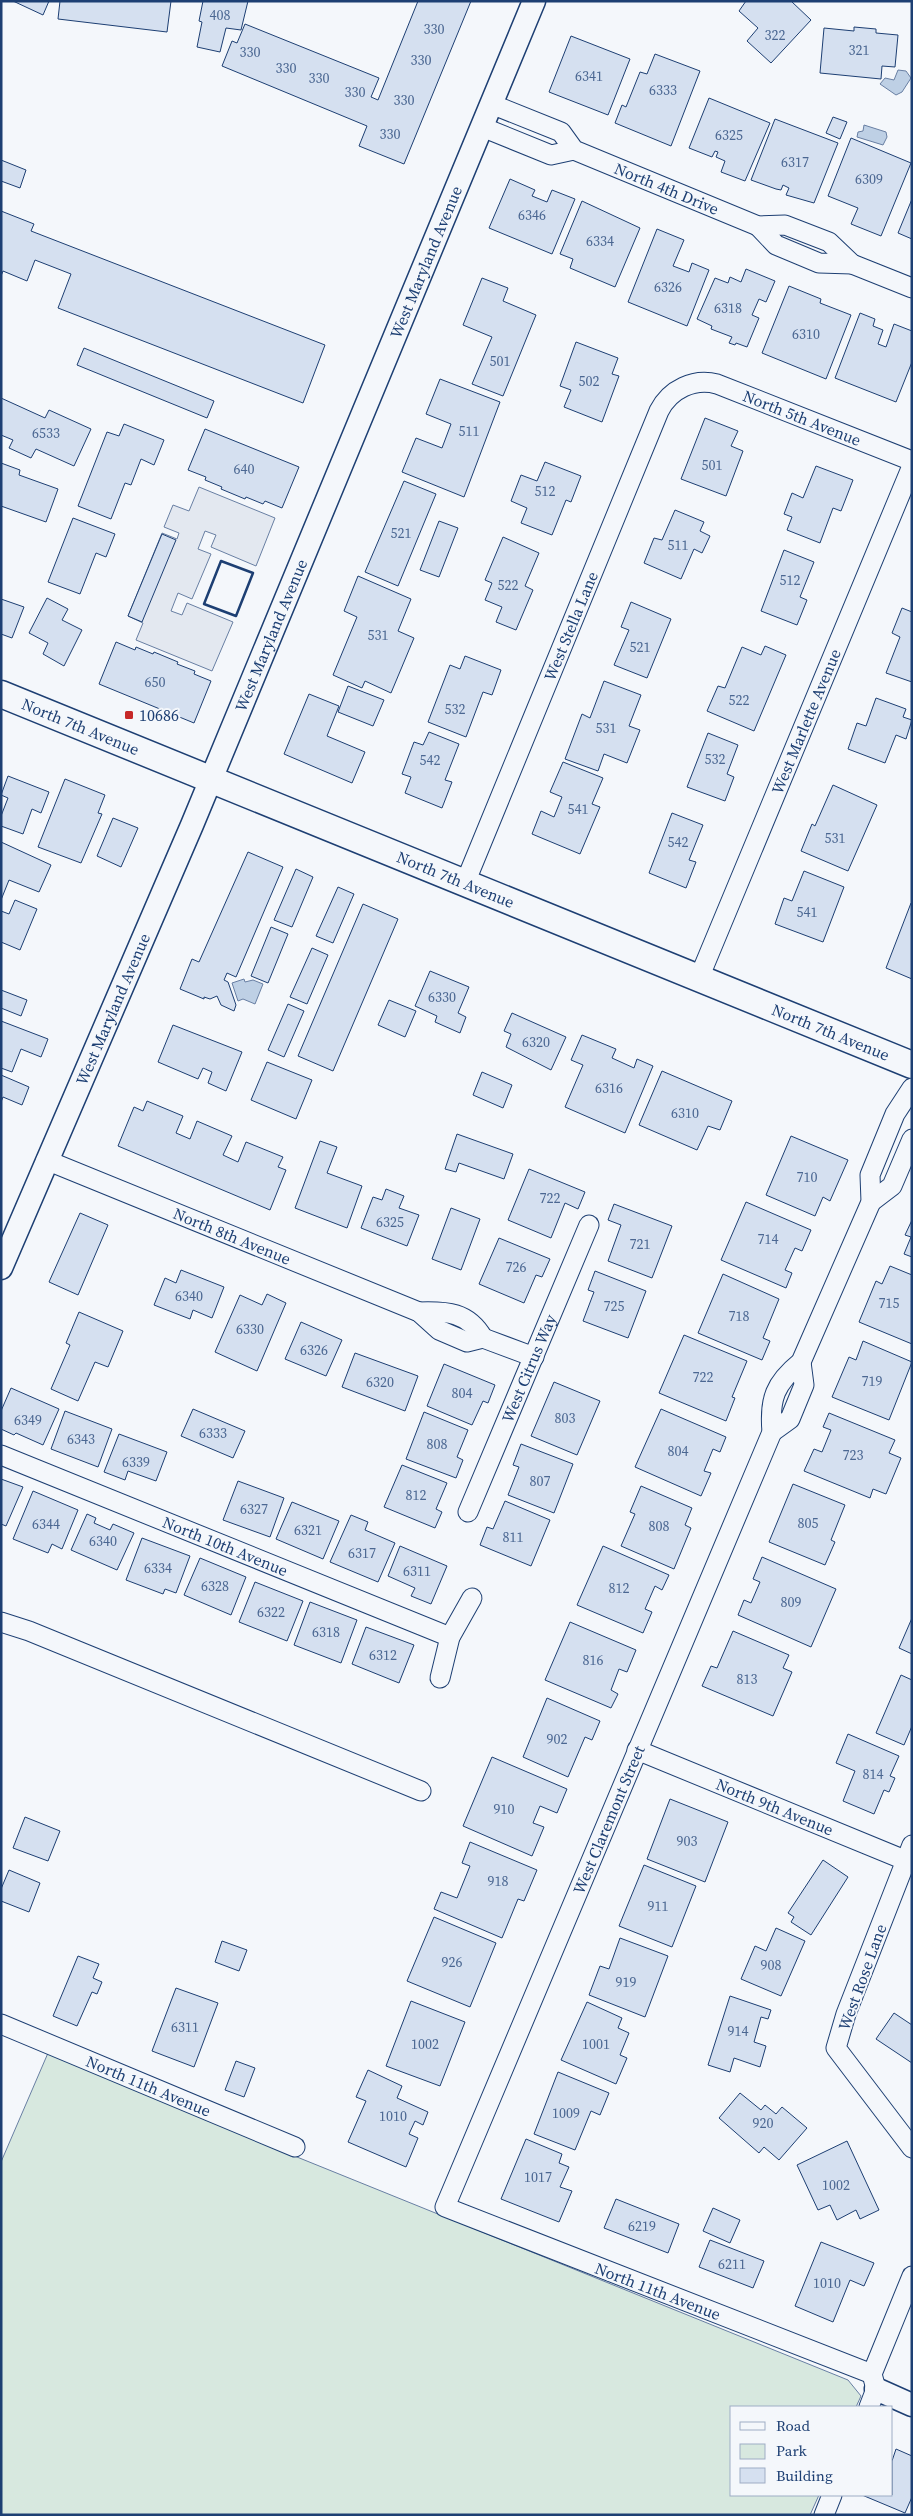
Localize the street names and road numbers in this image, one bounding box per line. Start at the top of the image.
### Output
street label: North 4th Drive [611,157,722,220]
street label: West Maryland Avenue [384,182,467,342]
street label: North 5th Avenue [740,384,864,451]
street label: West Maryland Avenue [229,556,312,715]
street label: West Stella Lane [538,568,603,684]
street label: West Marlette Avenue [766,645,846,797]
street label: North 7th Avenue [19,693,143,760]
street label: North 7th Avenue [394,845,518,913]
street label: West Maryland Avenue [70,930,155,1088]
street label: North 7th Avenue [769,998,893,1066]
street label: North 8th Avenue [170,1202,294,1270]
street label: West Citrus Way [496,1310,561,1426]
street label: North 10th Avenue [159,1511,291,1581]
street label: West Claremont Street [567,1741,650,1897]
street label: North 9th Avenue [713,1773,837,1841]
street label: West Rose Lane [833,1921,891,2033]
street label: North 11th Avenue [83,2050,214,2122]
street label: North 11th Avenue [592,2257,724,2325]

